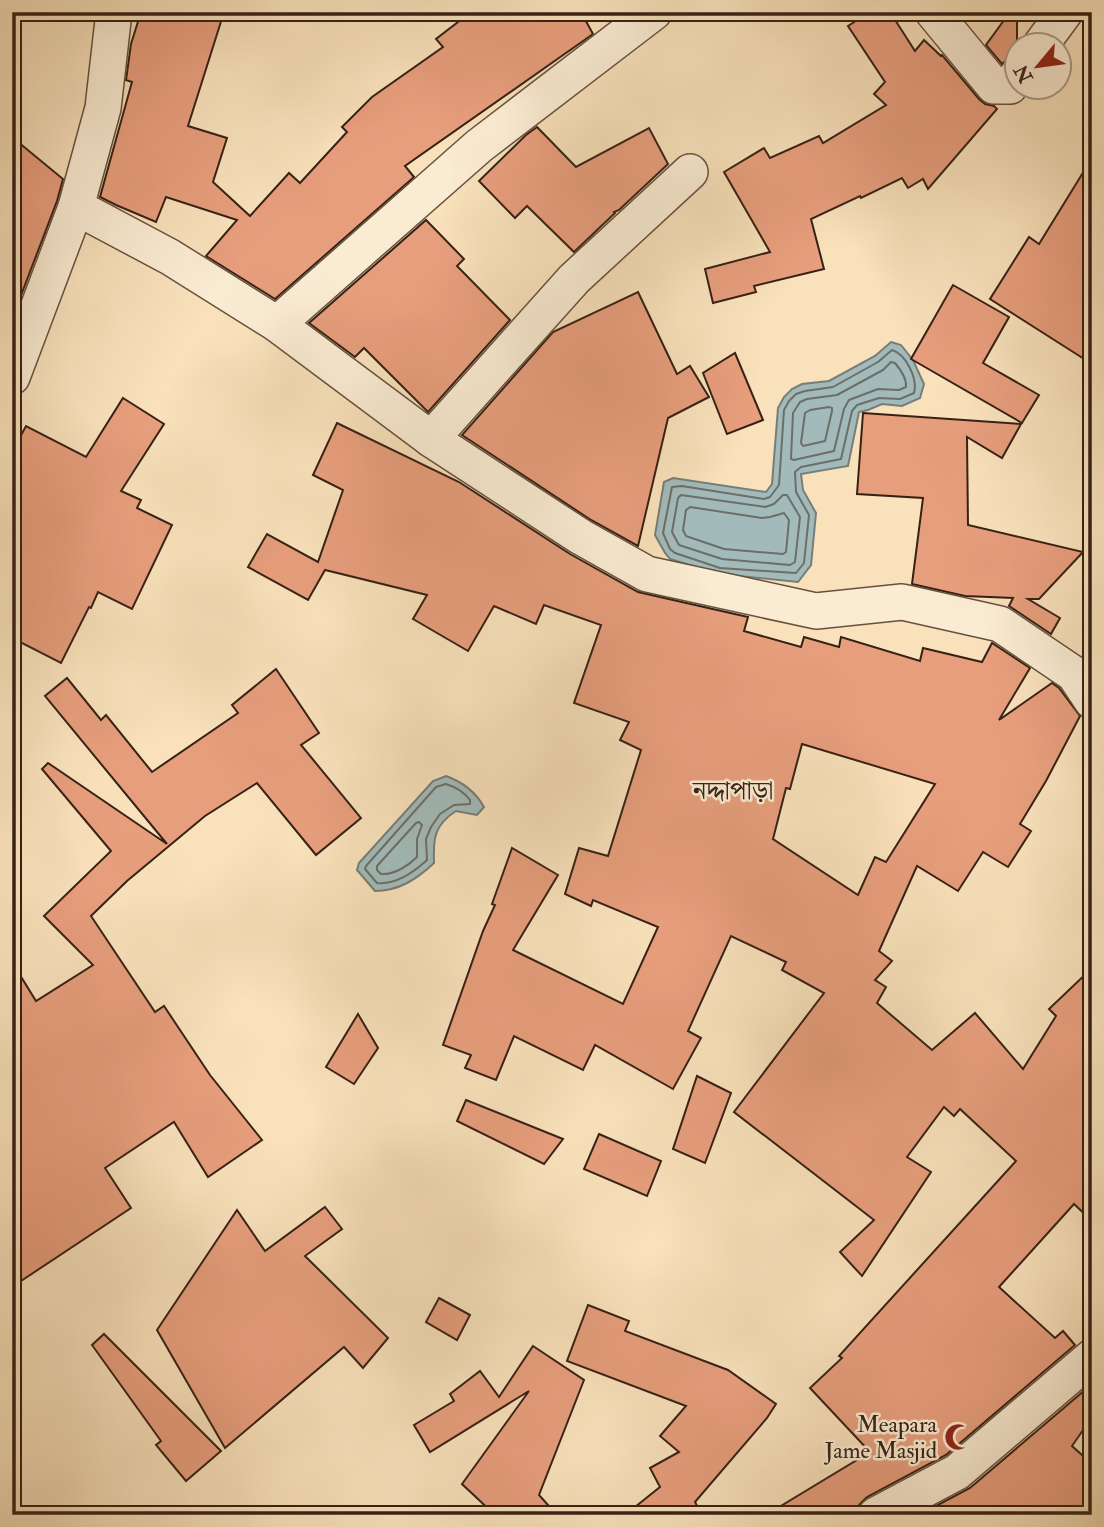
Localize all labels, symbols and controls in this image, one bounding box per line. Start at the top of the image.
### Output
north arrow [1002,32,1072,102]
text: N [1009,60,1039,88]
district label: নদ্দাপাড়া [692,775,773,807]
place label: Meapara Jame Masjid [823,1410,938,1465]
mosque icon: Meapara Jame Masjid [943,1422,973,1452]

